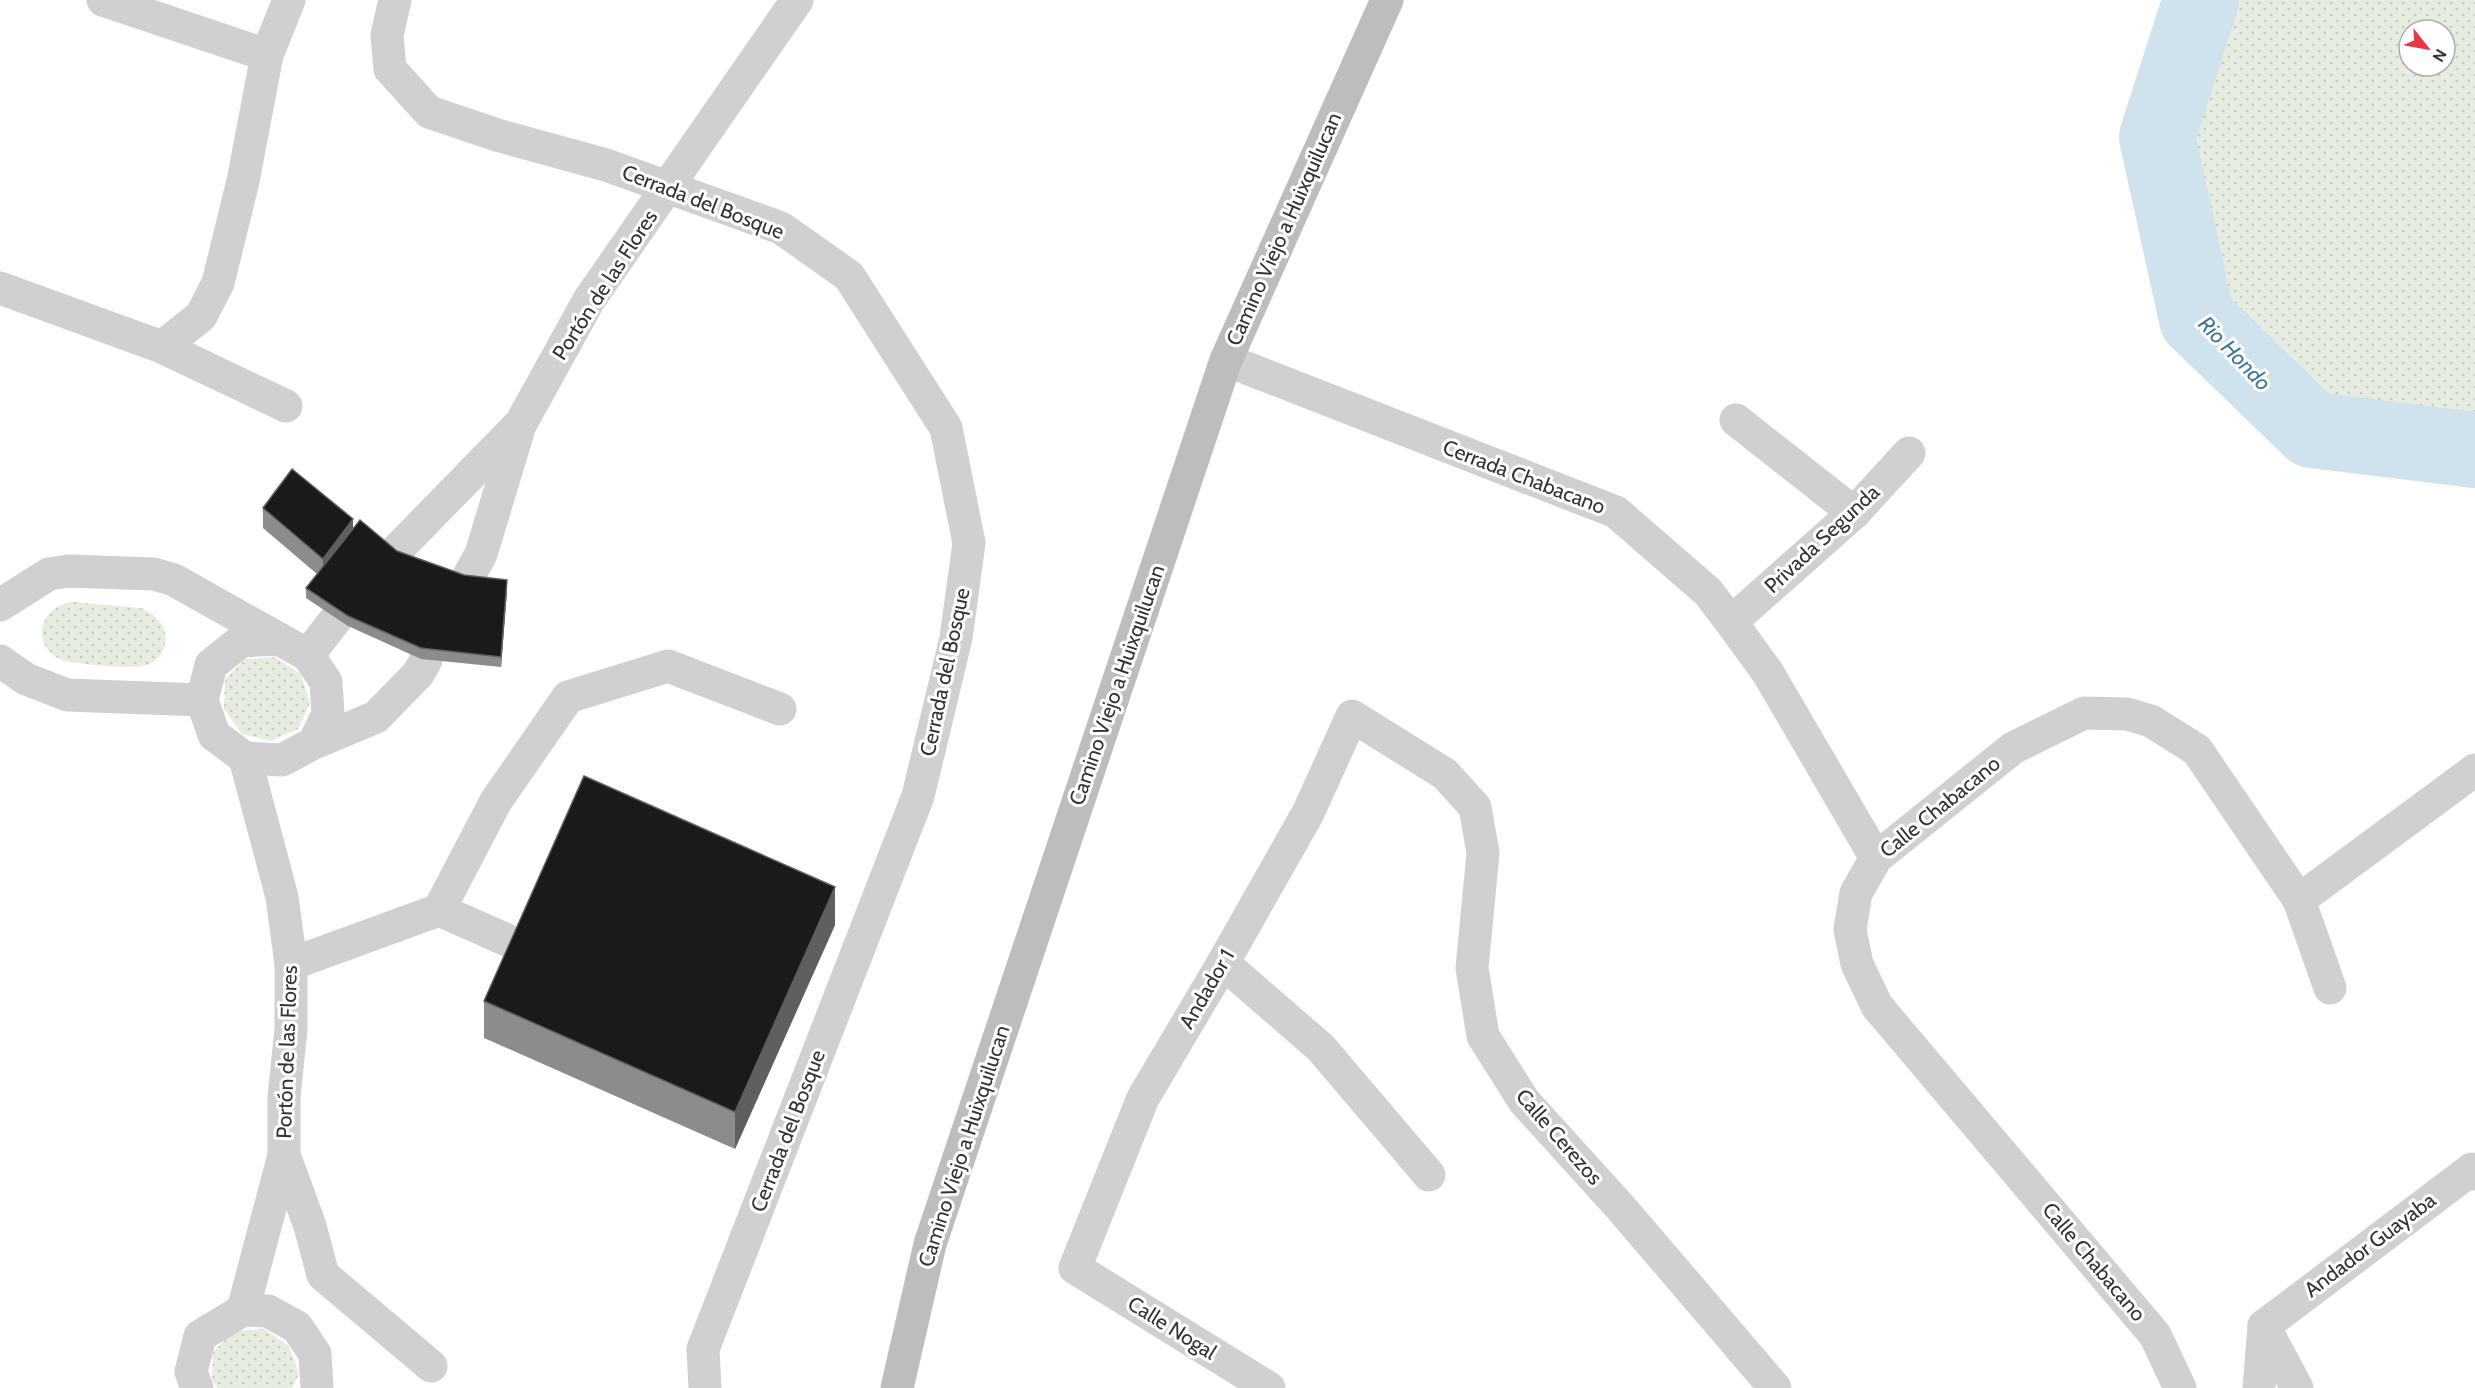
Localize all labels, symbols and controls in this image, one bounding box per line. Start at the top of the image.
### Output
north arrow [2397,18,2457,78]
text: N [2428,46,2450,65]
street label: Camino Viejo a Huixquilucan [1221,108,1347,350]
street label: Cerrada del Bosque [619,159,788,244]
street label: Portón de las Flores [547,205,663,364]
water label: Rio Hondo [2193,311,2277,396]
street label: Cerrada Chabacano [1439,434,1609,519]
street label: Privada Segunda [1759,479,1884,598]
street label: Camino Viejo a Huixquilucan [1064,561,1170,809]
street label: Cerrada del Bosque [914,585,975,758]
street label: Calle Chabacano [1875,751,2005,863]
street label: Andador 1 [1174,944,1239,1033]
street label: Portón de las Flores [271,964,302,1139]
street label: Camino Viejo a Huixquilucan [913,1022,1015,1270]
street label: Cerrada del Bosque [745,1046,830,1215]
street label: Calle Cerezos [1511,1084,1608,1190]
street label: Andador Guayaba [2299,1187,2440,1302]
street label: Calle Chabacano [2037,1197,2151,1326]
street label: Calle Nogal [1123,1291,1221,1365]

